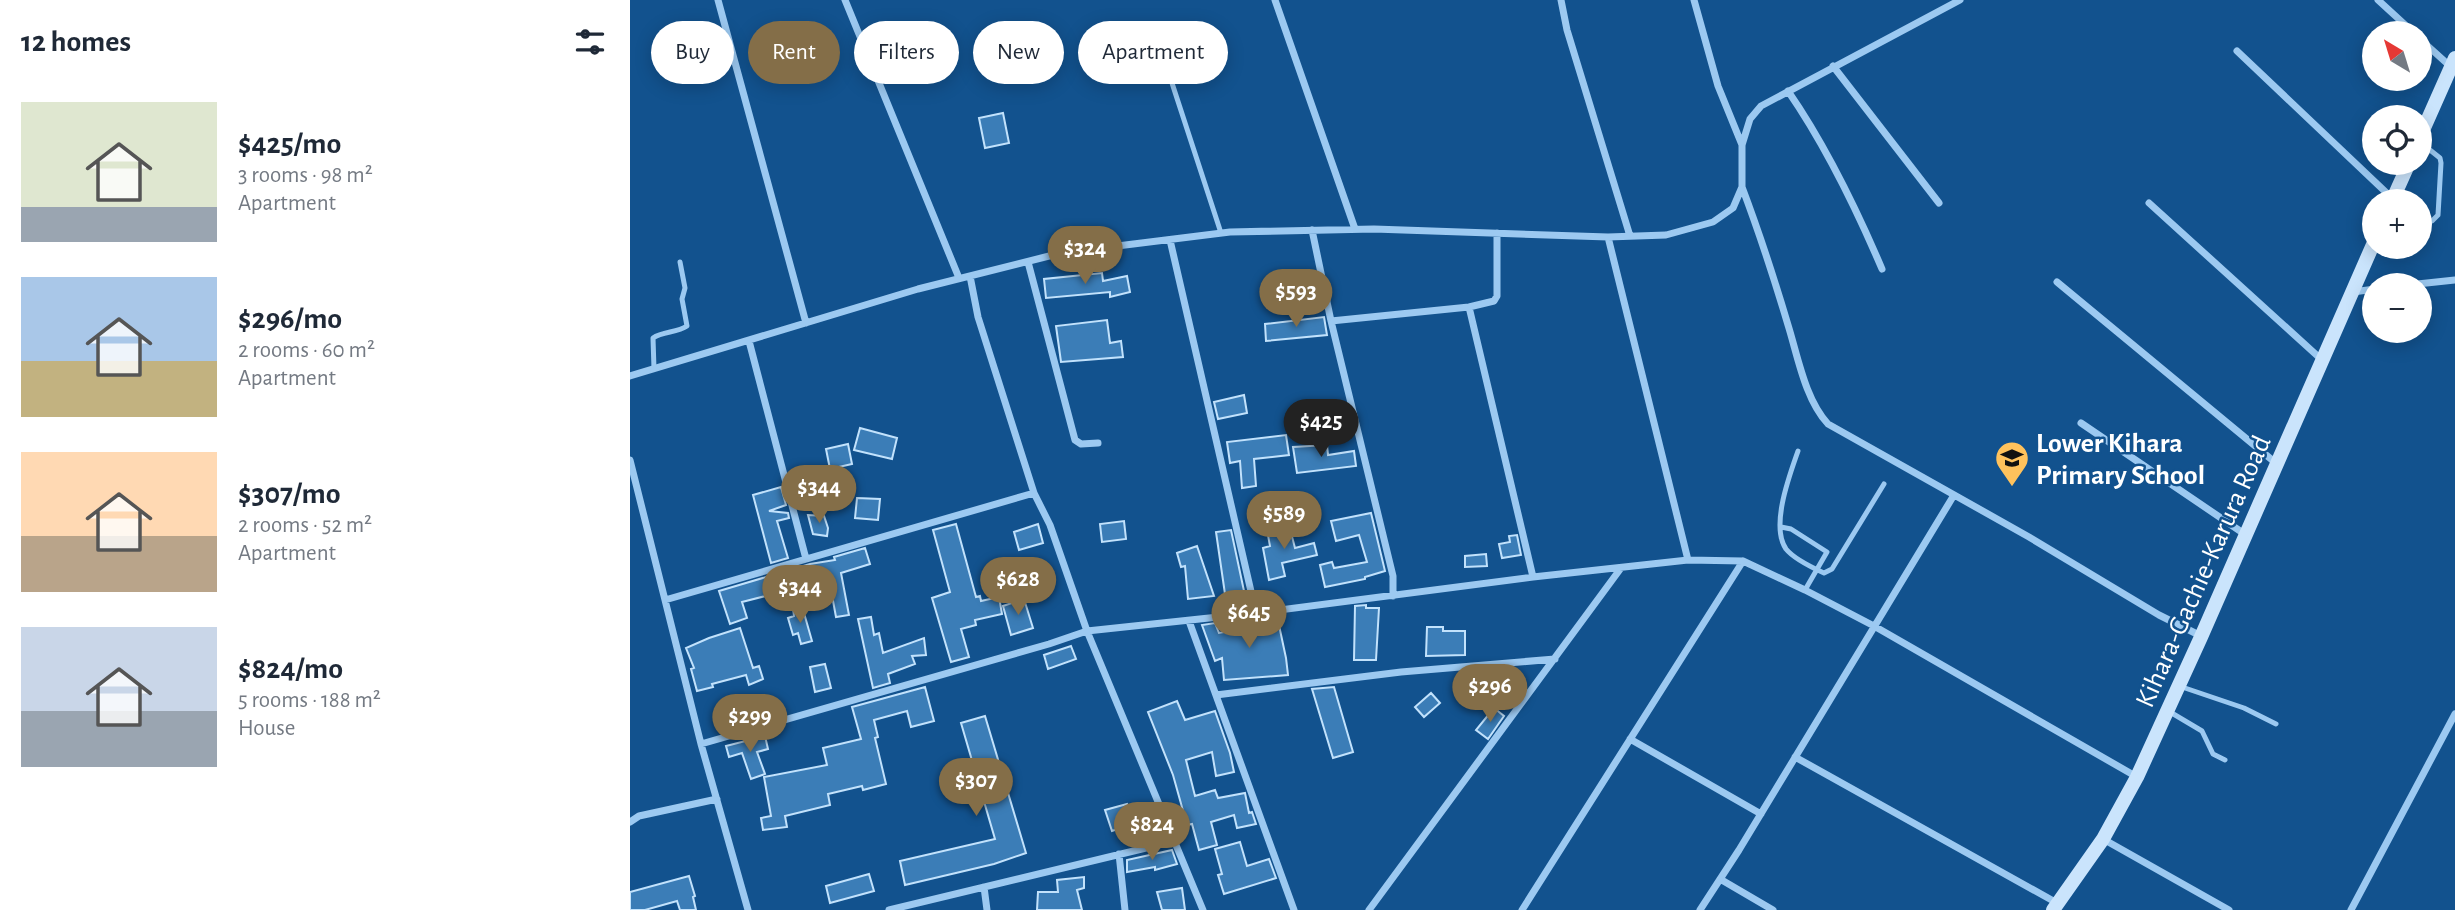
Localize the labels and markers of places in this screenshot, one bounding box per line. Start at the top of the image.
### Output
pin: $324 [1044,226,1126,286]
pin: $593 [1255,270,1337,329]
pin: $425 [1280,400,1362,459]
place label: Lower Kihara Primary School [2036,430,2205,490]
school or university icon: Lower Kihara Primary School [1993,439,2031,488]
pin: $344 [778,466,860,525]
pin: $589 [1243,491,1325,551]
pin: $628 [977,558,1059,617]
pin: $344 [759,566,841,625]
pin: $645 [1208,590,1290,650]
pin: $296 [1449,664,1531,724]
pin: $299 [709,694,791,754]
pin: $307 [935,758,1017,818]
pin: $824 [1111,802,1193,862]

